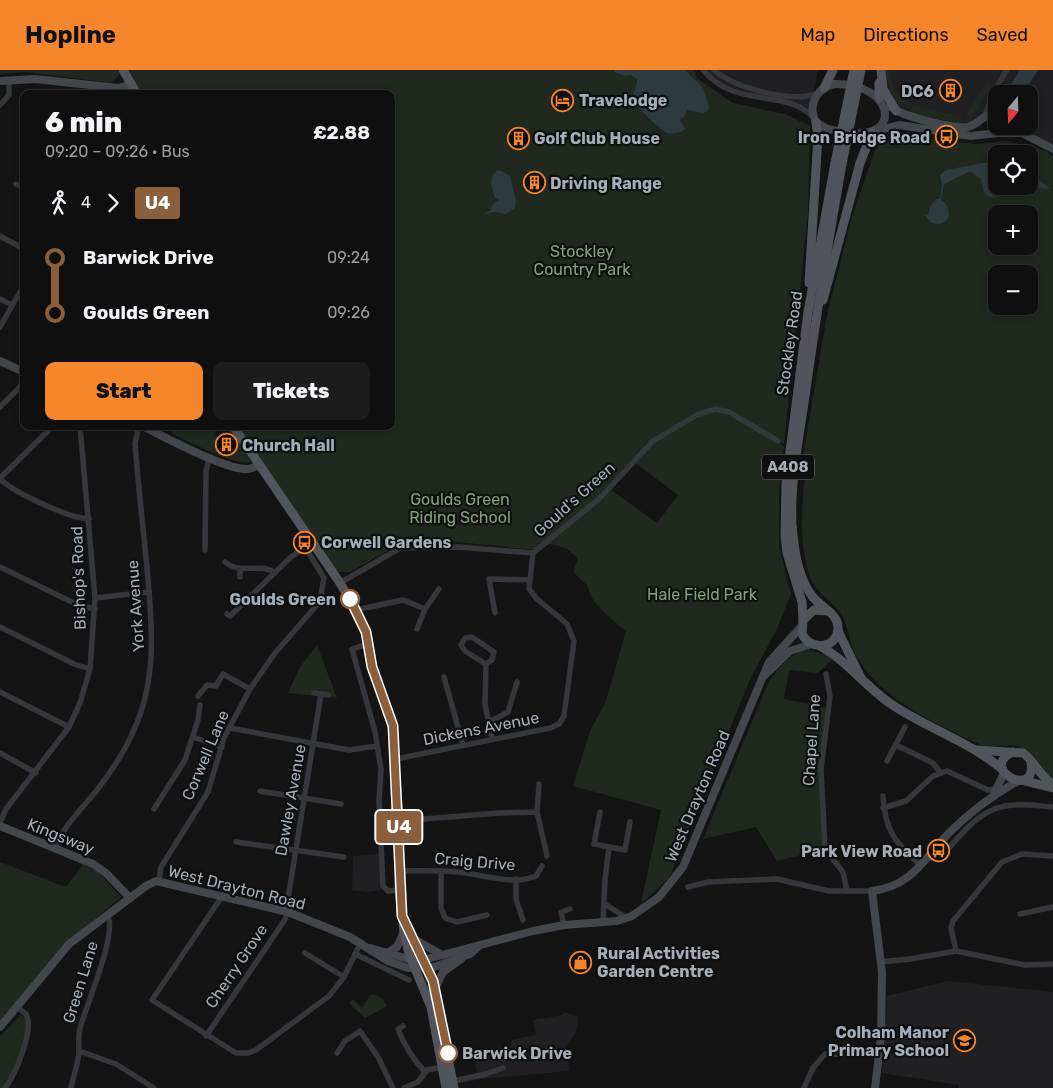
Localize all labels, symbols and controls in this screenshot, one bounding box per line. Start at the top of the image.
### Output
text: Hopline [25,21,116,49]
text: Map [800,24,835,46]
text: Directions [863,24,949,46]
text: Saved [977,24,1028,46]
building icon: DC6 [938,79,962,103]
place label: DC6 [901,82,934,101]
north arrow [988,85,1038,135]
map controls [988,85,1038,315]
hotel icon: Travelodge [551,88,575,112]
place label: Travelodge [579,91,667,110]
text: 6 min [45,106,122,139]
text: £2.88 [313,121,370,144]
bus stop icon: Iron Bridge Road [934,125,958,149]
building icon: Golf Club House [506,126,530,150]
place label: Iron Bridge Road [798,128,930,147]
place label: Golf Club House [534,129,660,148]
text: 09:20 – 09:26 · Bus [45,142,190,161]
button: locate [988,145,1038,195]
building icon: Driving Range [522,171,546,195]
place label: Driving Range [550,174,662,193]
icon: walk [45,189,73,217]
icon: forward [99,189,127,217]
text: U4 [145,192,170,214]
text: 4 [81,193,91,212]
button: + [988,205,1038,255]
park label: Stockley Country Park [533,242,631,279]
text: Barwick Drive [83,246,214,269]
text: 09:24 [327,248,370,267]
button: − [988,265,1038,315]
street label: Stockley Road [773,290,806,397]
text: Goulds Green [83,301,209,324]
text: 09:26 [327,303,370,322]
button: Start [45,362,203,420]
button: Tickets [213,362,370,420]
building icon: Church Hall [214,433,238,457]
place label: Church Hall [242,436,335,455]
road number: A408 [762,454,814,480]
street label: Gould's Green [530,458,619,541]
park label: Goulds Green Riding School [409,490,511,527]
street label: Bishop's Road [67,526,90,630]
bus stop icon: Corwell Gardens [293,530,317,554]
place label: Corwell Gardens [321,533,452,552]
street label: York Avenue [123,559,148,652]
park label: Hale Field Park [647,585,758,604]
marker: Goulds Green [340,589,360,609]
place label: Goulds Green [230,590,336,609]
street label: Chapel Lane [799,693,824,787]
street label: Corwell Lane [178,707,233,803]
street label: Dickens Avenue [421,708,541,749]
street label: West Drayton Road [661,727,734,865]
street label: Dawley Avenue [271,743,310,857]
line badge: U4 [376,811,422,843]
street label: Kingsway [24,814,97,859]
text: U4 [386,816,412,838]
bus stop icon: Park View Road [926,839,950,863]
place label: Park View Road [801,842,922,861]
street label: Craig Drive [434,848,516,875]
street label: West Drayton Road [166,861,308,914]
street label: Cherry Grove [201,921,271,1012]
street label: Green Lane [59,939,102,1025]
place label: Rural Activities Garden Centre [597,944,720,981]
shop icon: Rural Activities Garden Centre [569,950,593,974]
place label: Colham Manor Primary School [828,1023,950,1060]
school or university icon: Colham Manor Primary School [953,1029,977,1053]
marker: Barwick Drive [438,1043,458,1063]
place label: Barwick Drive [462,1044,572,1063]

